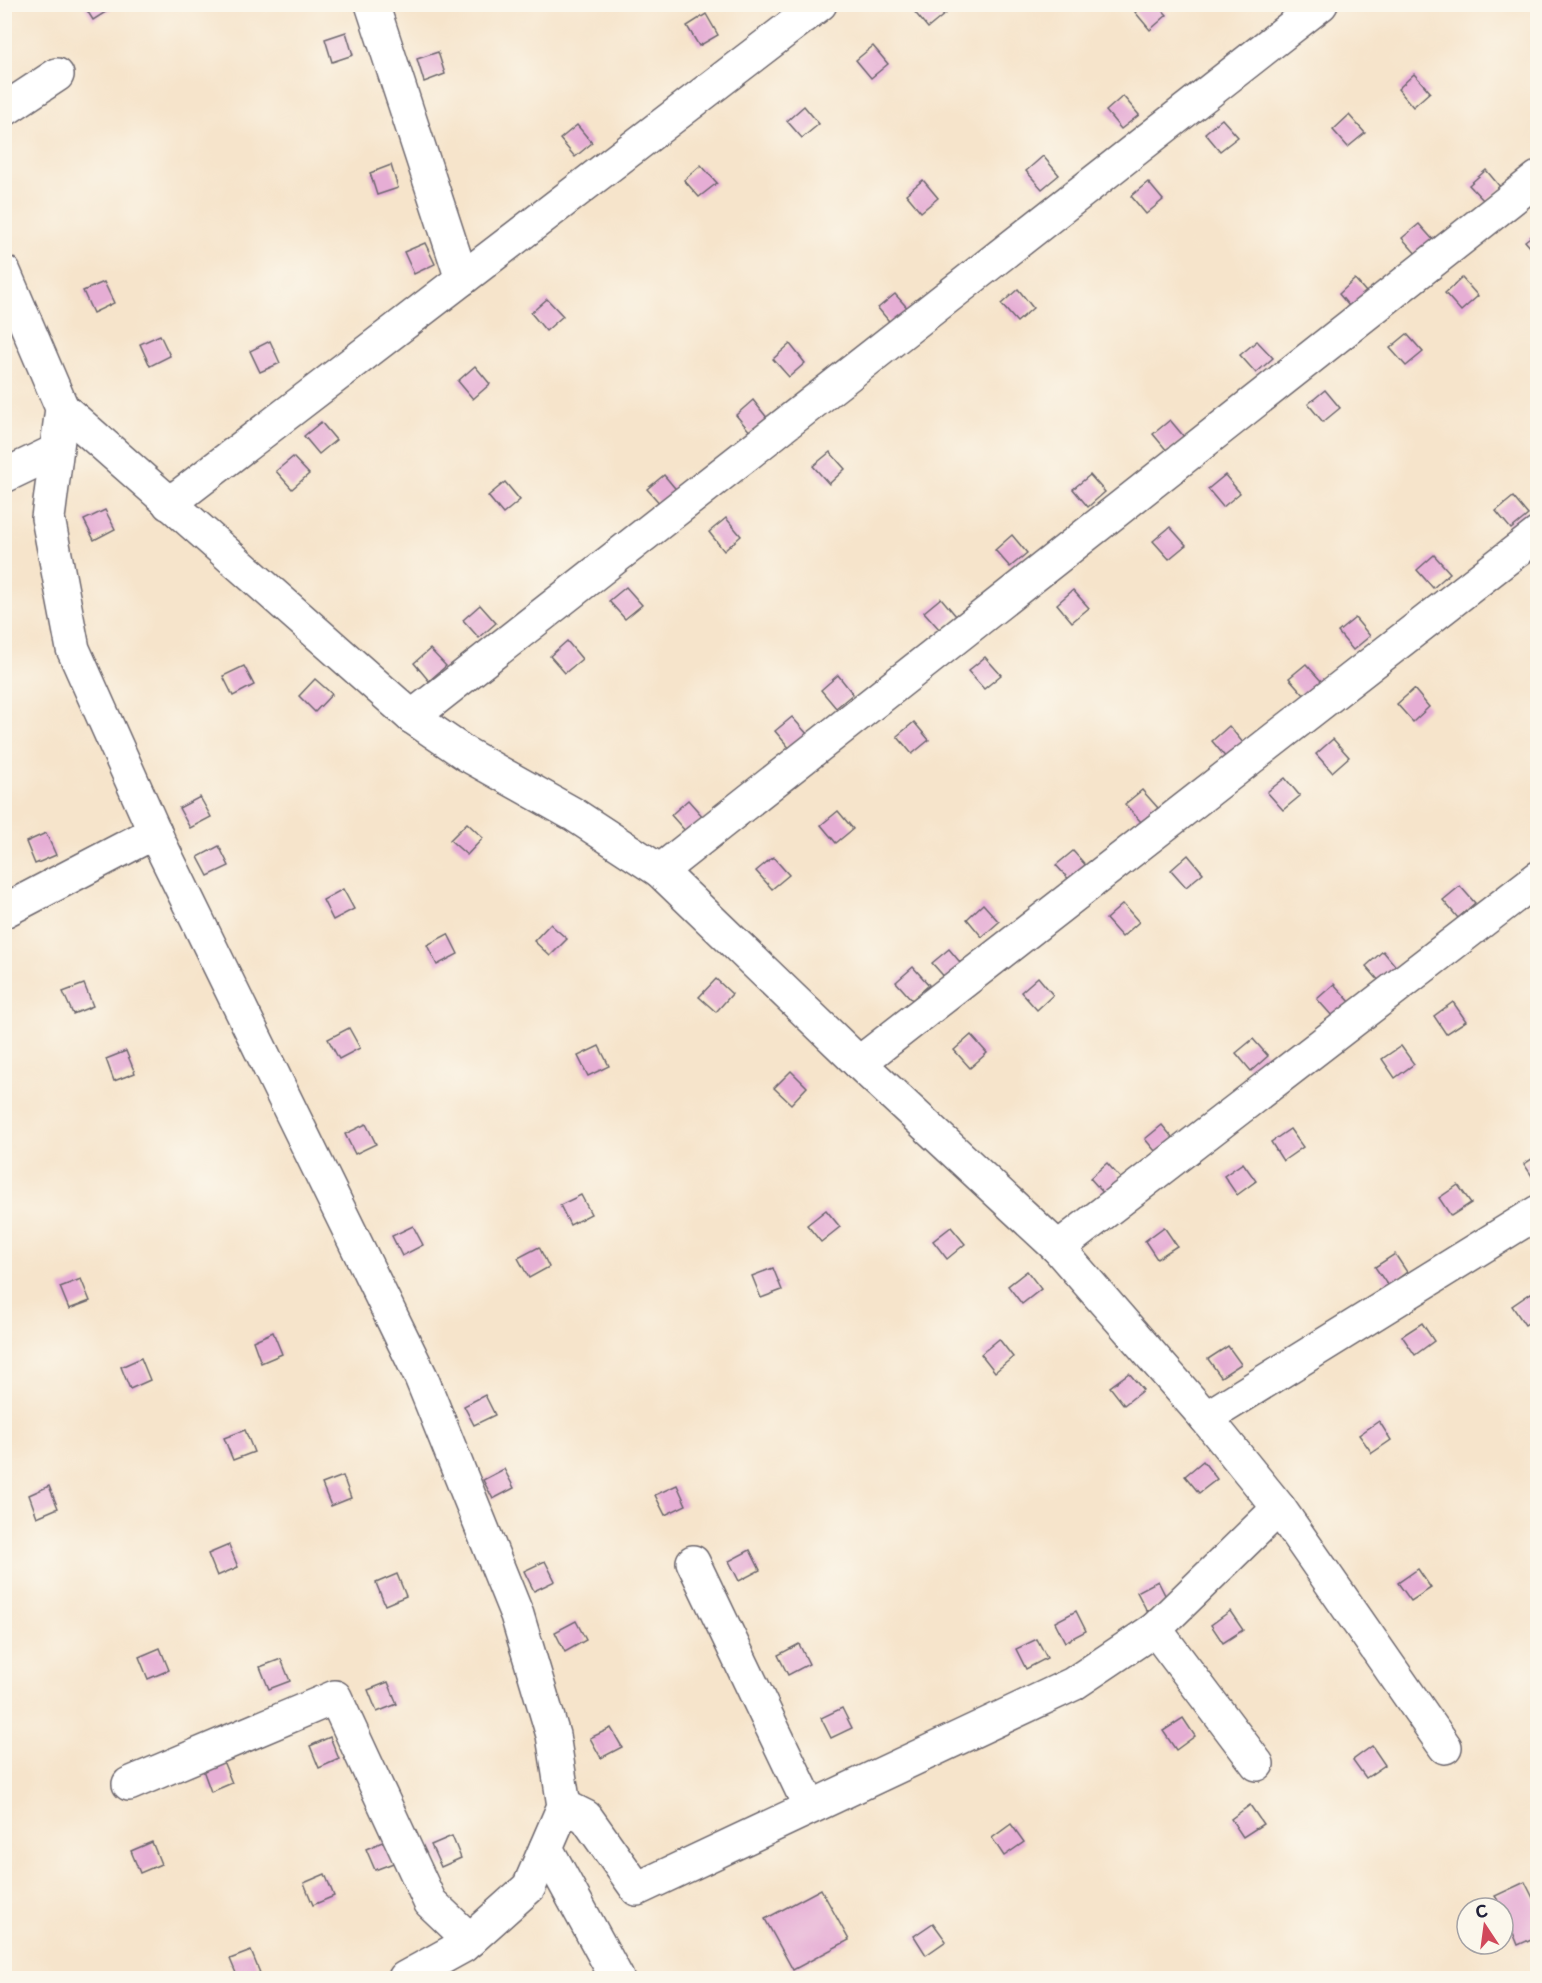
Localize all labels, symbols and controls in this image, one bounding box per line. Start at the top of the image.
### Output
north arrow [1455,1896,1515,1956]
text: С [1473,1897,1490,1923]

